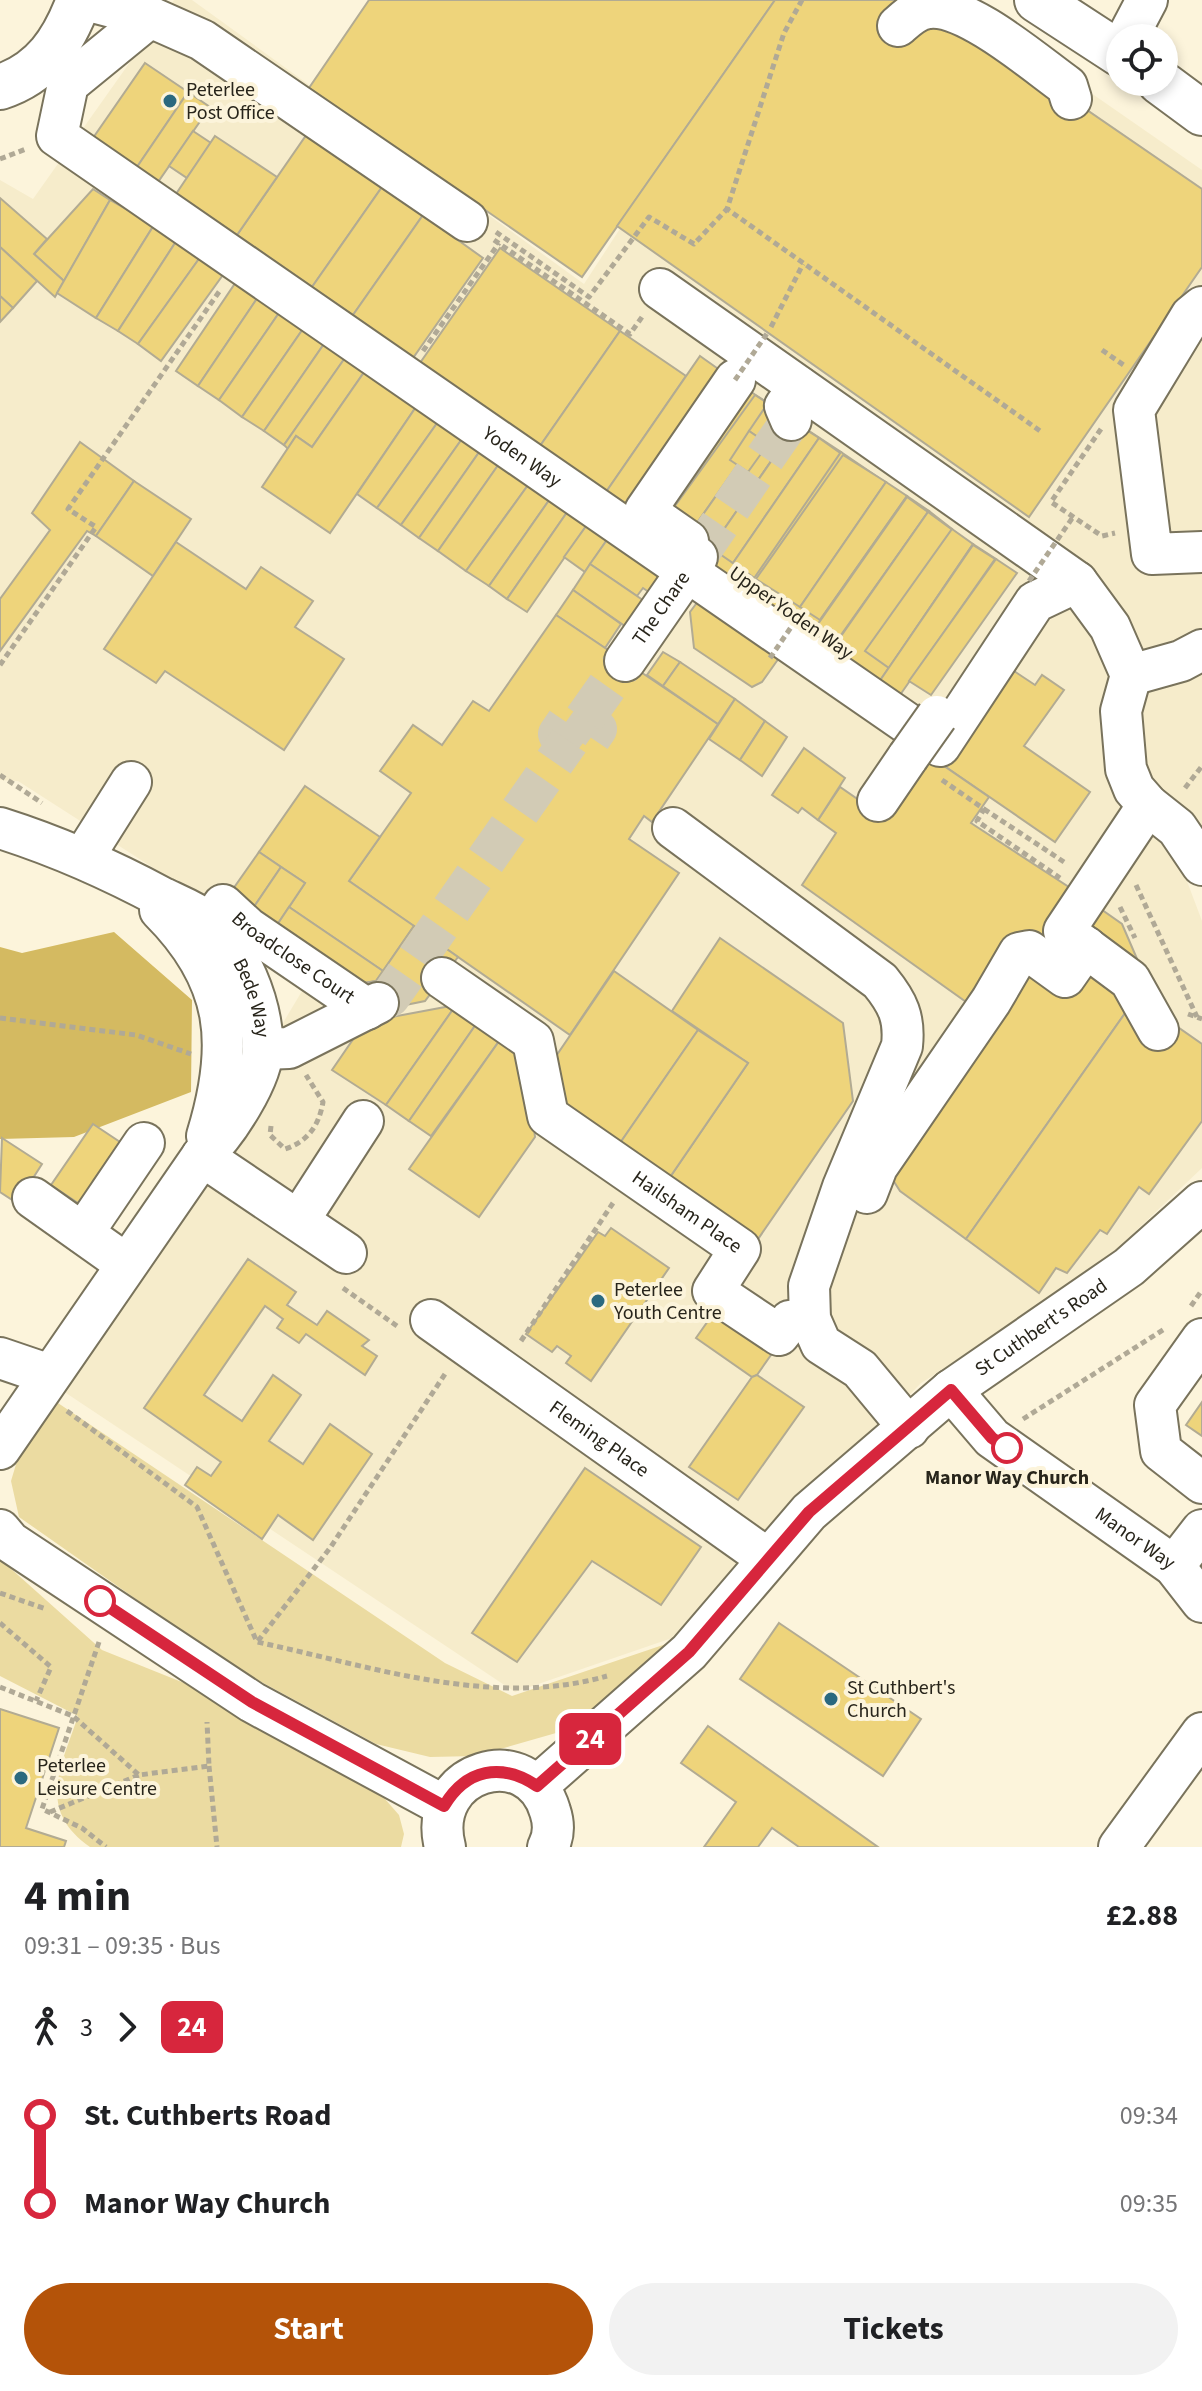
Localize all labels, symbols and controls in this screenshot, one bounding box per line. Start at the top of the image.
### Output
map controls [1106,24,1178,96]
button: locate [1106,24,1178,96]
place label: Peterlee Post Office [186,76,275,127]
marker: Peterlee Post Office [161,92,179,110]
street label: Yoden Way [476,419,568,495]
street label: Upper Yoden Way [723,560,859,667]
street label: The Chare [626,566,697,651]
street label: Broadclose Court [225,905,360,1011]
street label: Bede Way [226,953,276,1040]
street label: Hailsham Place [626,1164,748,1260]
street label: St Cuthbert's Road [969,1272,1113,1383]
place label: Peterlee Youth Centre [613,1276,722,1327]
marker: Peterlee Youth Centre [589,1292,607,1310]
street label: Fleming Place [543,1394,655,1484]
marker: Manor Way Church [992,1433,1022,1463]
place label: Manor Way Church [925,1464,1089,1492]
street label: Manor Way [1089,1501,1181,1577]
unlabelled marker [85,1586,115,1616]
place label: St Cuthbert's Church [847,1674,955,1725]
marker: St Cuthbert's Church [822,1690,840,1708]
line badge: 24 [554,1713,626,1765]
text: 24 [575,1719,605,1759]
place label: Peterlee Leisure Centre [37,1752,157,1803]
marker: Peterlee Leisure Centre [12,1769,30,1787]
text: 4 min [24,1865,131,1928]
text: £2.88 [1106,1894,1178,1937]
text: 09:31 – 09:35 · Bus [24,1927,220,1964]
icon: walk [24,2005,68,2049]
icon: forward [105,2005,149,2049]
text: 24 [177,2007,207,2047]
text: 3 [80,2009,93,2046]
text: St. Cuthberts Road [84,2094,331,2137]
text: 09:34 [1120,2097,1178,2134]
text: Manor Way Church [84,2182,330,2225]
text: 09:35 [1120,2185,1178,2222]
button: Start [24,2283,593,2375]
button: Tickets [609,2283,1178,2375]

